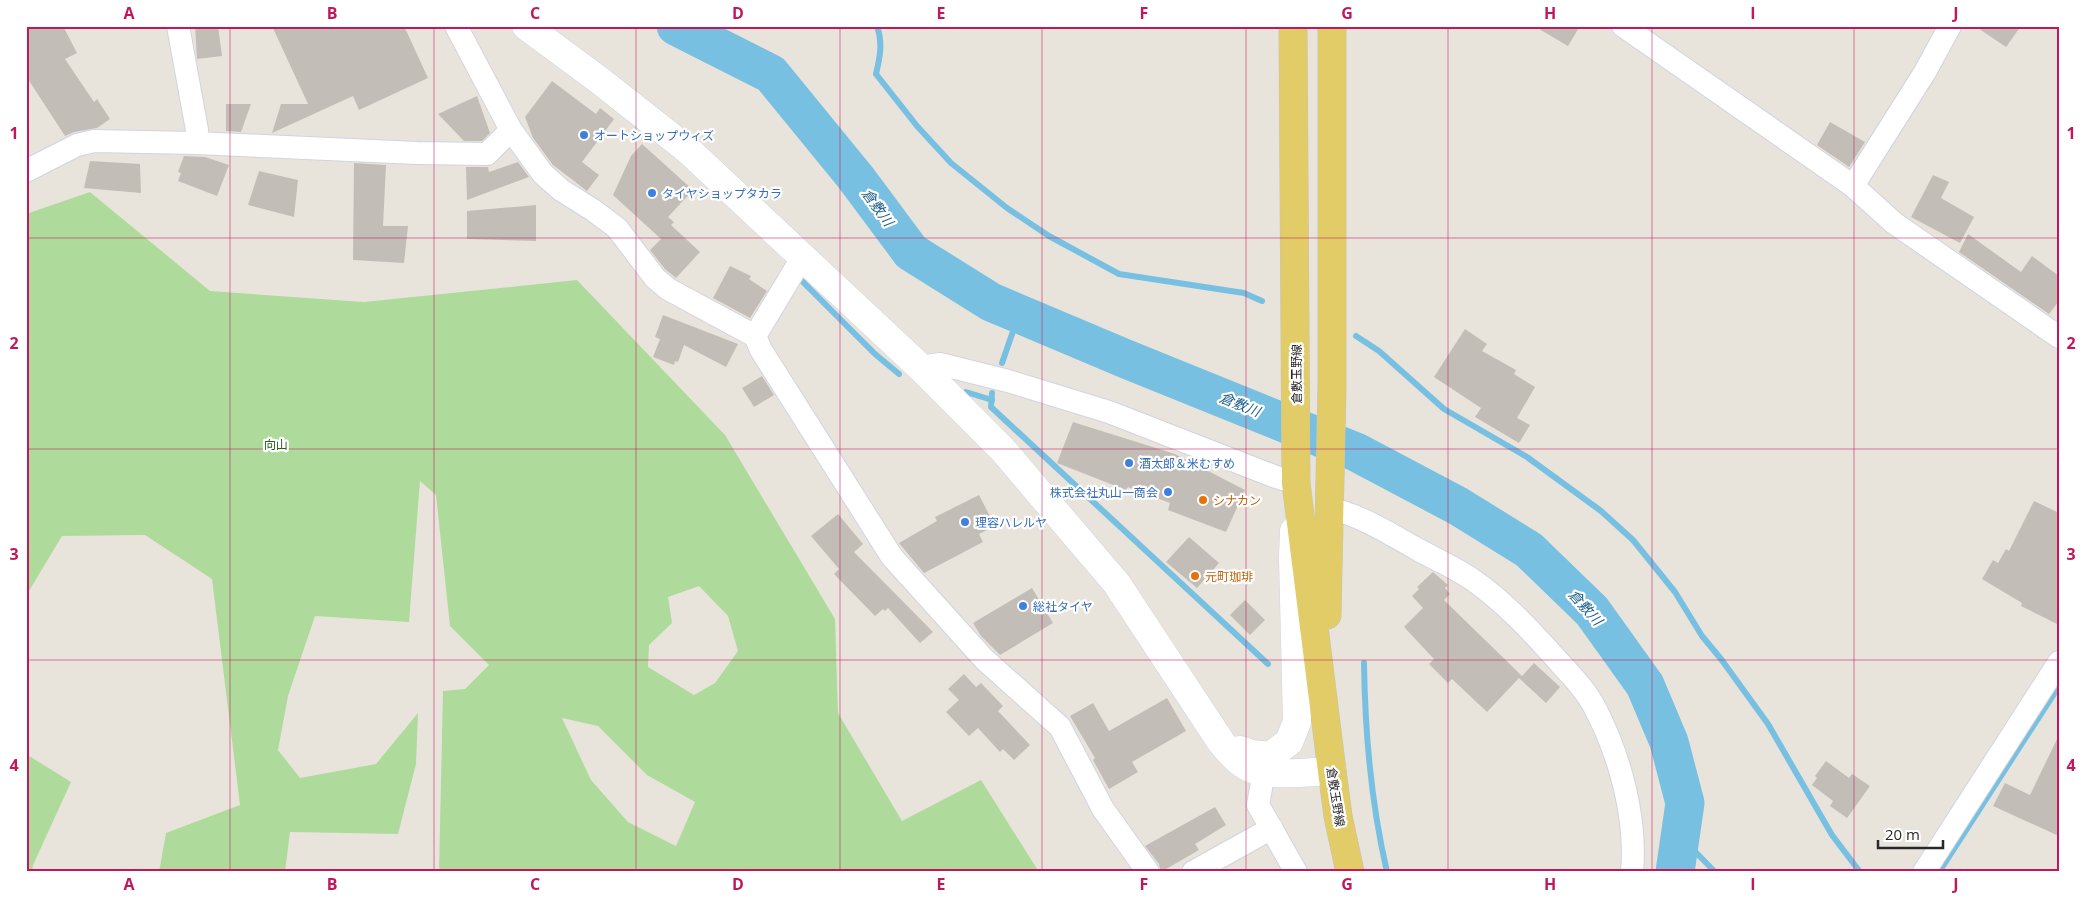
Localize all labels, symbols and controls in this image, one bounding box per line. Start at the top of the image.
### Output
text: A [123,2,135,24]
text: B [327,2,337,24]
text: C [530,2,540,24]
text: D [732,2,744,24]
text: E [937,2,946,24]
text: F [1140,2,1148,24]
text: G [1341,2,1353,24]
text: H [1544,2,1556,24]
text: I [1750,2,1756,24]
text: J [1951,2,1959,24]
text: 1 [9,122,19,144]
text: 1 [2066,122,2076,144]
place label: オートショップウィズ [594,127,714,144]
marker: オートショップウィズ [578,129,590,141]
water label: 倉敷川 [858,184,899,231]
place label: タイヤショップタカラ [662,185,782,202]
marker: タイヤショップタカラ [646,187,658,199]
text: 2 [9,332,19,354]
text: 2 [2066,332,2076,354]
street label: 倉敷玉野線 [1288,344,1305,404]
water label: 倉敷川 [1217,387,1265,421]
park label: 向山 [264,436,288,453]
place label: 酒太郎＆米むすめ [1139,455,1235,472]
marker: 酒太郎＆米むすめ [1123,457,1135,469]
place label: 株式会社丸山一商会 [1050,484,1158,501]
marker: 株式会社丸山一商会 [1162,486,1174,498]
place label: シナカン [1213,492,1261,509]
marker: シナカン [1197,494,1209,506]
place label: 理容ハレルヤ [975,514,1047,531]
marker: 理容ハレルヤ [959,516,971,528]
text: 3 [9,543,19,565]
text: 3 [2066,543,2076,565]
place label: 元町珈琲 [1205,568,1253,585]
marker: 元町珈琲 [1189,570,1201,582]
water label: 倉敷川 [1565,585,1608,630]
place label: 総社タイヤ [1033,598,1093,615]
marker: 総社タイヤ [1017,600,1029,612]
text: 4 [9,754,19,776]
text: 4 [2066,754,2076,776]
street label: 倉敷玉野線 [1323,766,1349,828]
scale bar [1878,818,1942,850]
text: 20 m [1885,824,1920,844]
text: A [123,873,135,895]
text: B [327,873,337,895]
text: C [530,873,540,895]
text: D [732,873,744,895]
text: E [937,873,946,895]
text: F [1140,873,1148,895]
text: G [1341,873,1353,895]
text: H [1544,873,1556,895]
text: I [1750,873,1756,895]
text: J [1951,873,1959,895]

